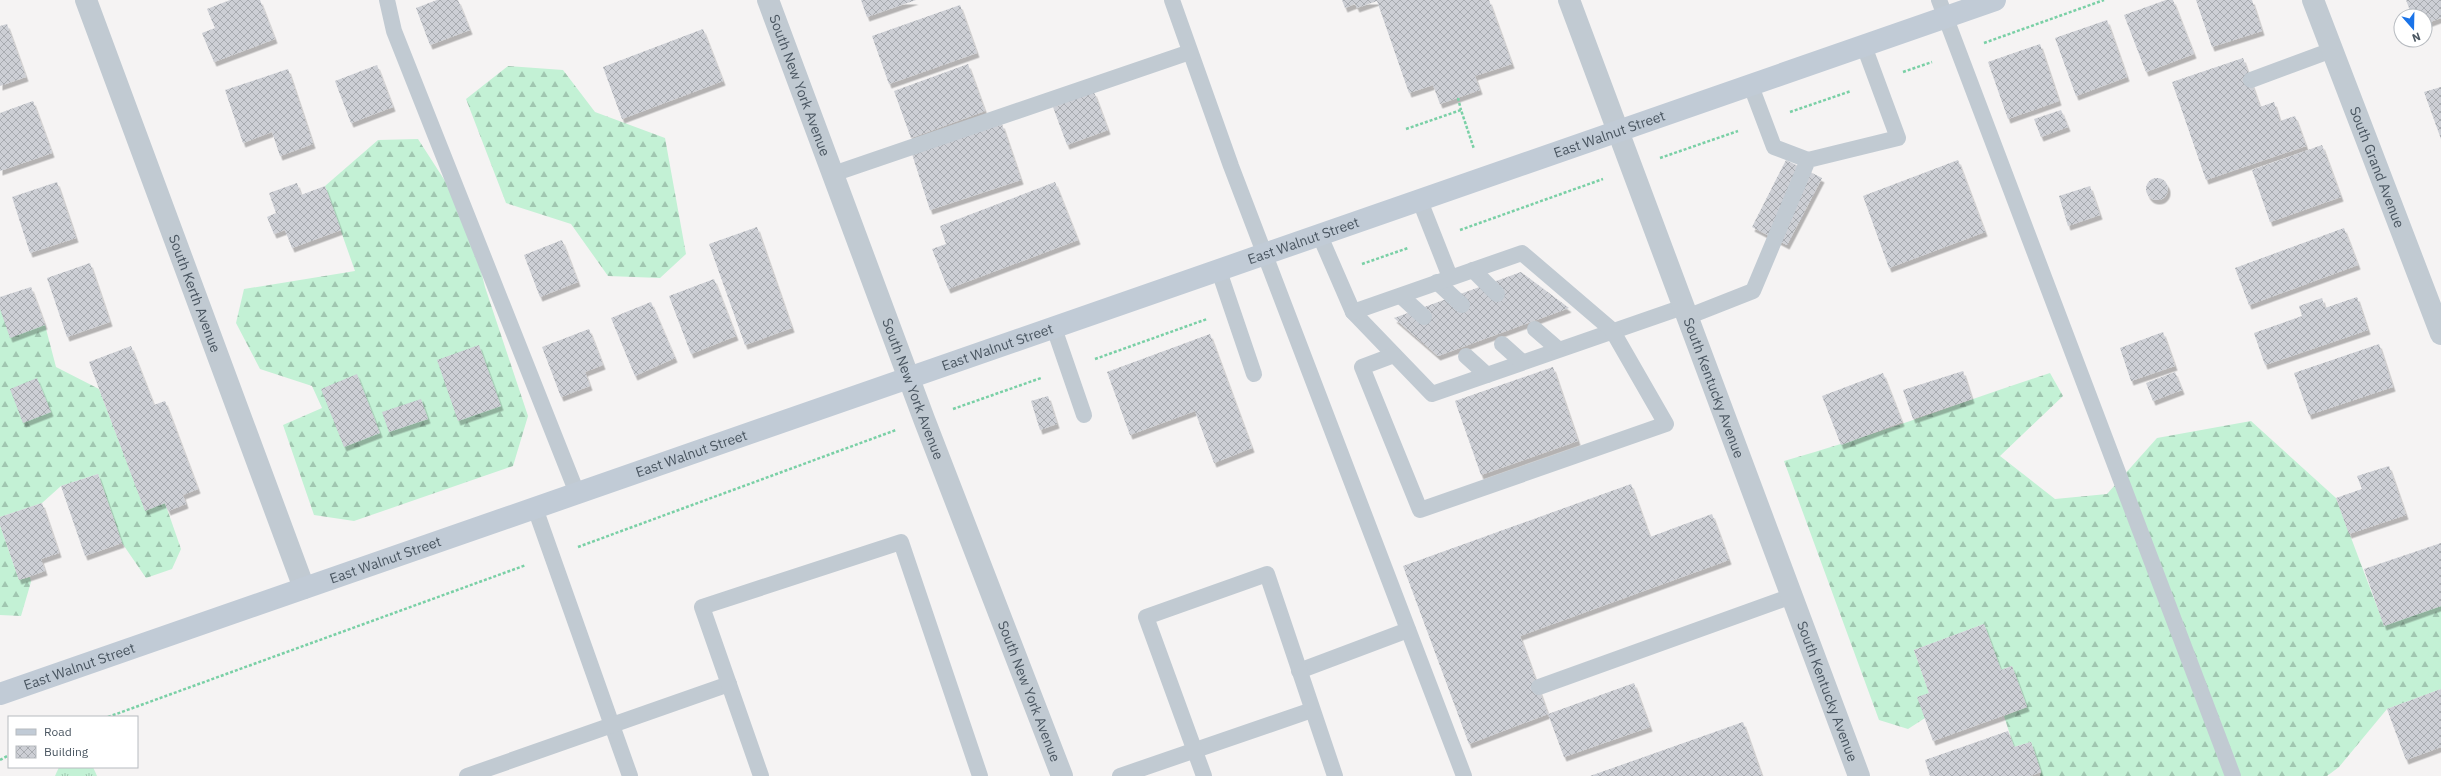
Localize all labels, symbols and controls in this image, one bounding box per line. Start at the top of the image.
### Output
north arrow [2393,8,2433,48]
street label: South New York Avenue [765,12,834,159]
text: N [2410,29,2423,45]
street label: South Grand Avenue [2346,104,2409,231]
street label: East Walnut Street [1551,106,1668,162]
street label: East Walnut Street [1245,213,1362,268]
street label: South Kerth Avenue [165,232,225,355]
street label: South Kentucky Avenue [1679,315,1748,461]
street label: South New York Avenue [878,316,948,462]
street label: East Walnut Street [939,319,1056,375]
street label: East Walnut Street [633,426,750,481]
street label: East Walnut Street [327,532,444,588]
street label: South New York Avenue [994,618,1065,765]
street label: South Kentucky Avenue [1793,619,1862,764]
street label: East Walnut Street [21,639,138,694]
legend [8,716,138,768]
text: Road [44,724,72,739]
text: Building [44,744,89,759]

